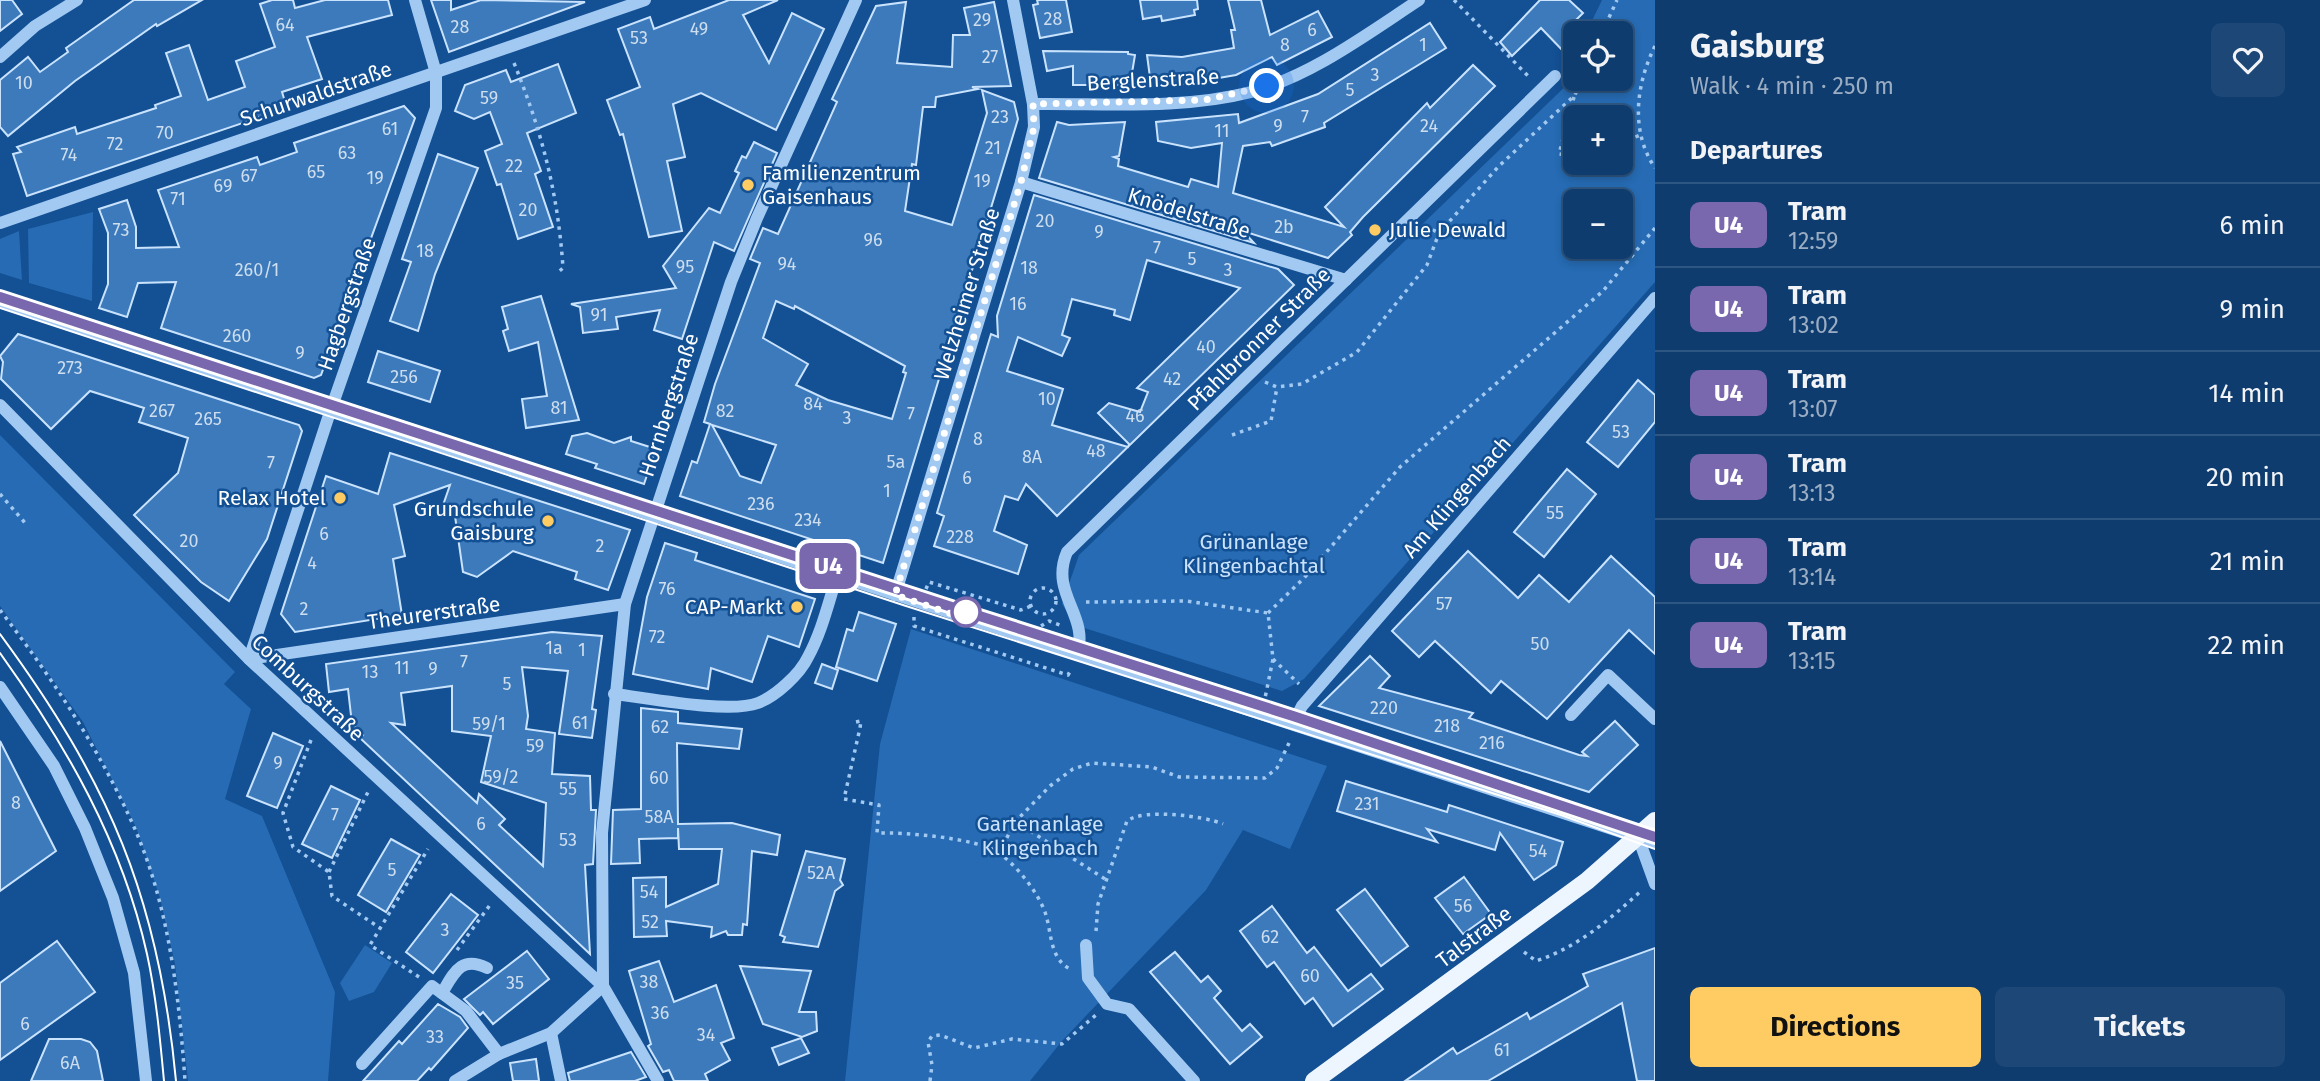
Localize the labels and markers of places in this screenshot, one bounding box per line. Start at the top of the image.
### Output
place label: Familienzentrum Gaisenhaus [762,160,921,210]
marker: Familienzentrum Gaisenhaus [740,177,756,193]
place label: Julie Dewald [1389,217,1506,243]
marker: Julie Dewald [1367,222,1383,238]
place label: Relax Hotel [218,485,326,511]
marker: Relax Hotel [332,490,348,506]
place label: Grundschule Gaisburg [414,496,534,546]
marker: Grundschule Gaisburg [540,513,556,529]
place label: CAP-Markt [685,594,783,620]
unlabelled marker [951,597,981,627]
marker: CAP-Markt [789,599,805,615]

